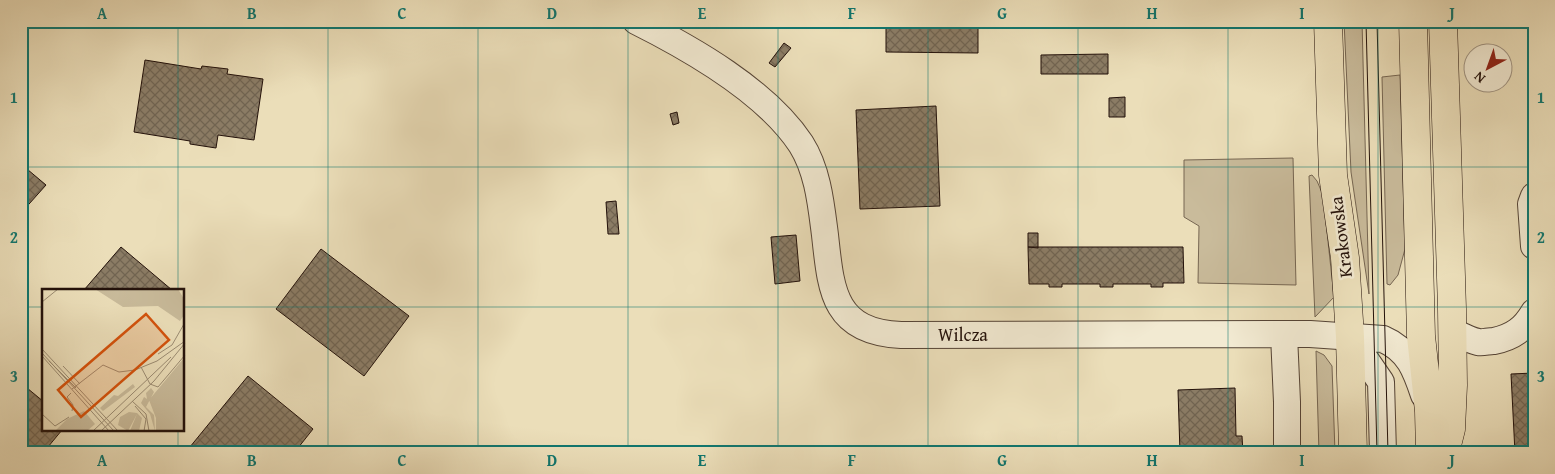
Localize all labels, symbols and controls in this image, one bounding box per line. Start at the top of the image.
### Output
text: A [97,1,108,25]
text: B [247,1,257,25]
text: C [397,1,407,25]
text: D [547,1,557,25]
text: E [698,1,707,25]
text: F [848,1,856,25]
text: G [997,1,1007,25]
text: H [1146,1,1158,25]
text: I [1299,1,1305,25]
text: J [1446,1,1455,25]
north arrow [1462,42,1512,92]
text: N [1469,67,1490,88]
text: 1 [10,85,18,109]
text: 1 [1537,85,1545,109]
street label: Krakowska [1322,194,1359,279]
text: 2 [10,225,18,249]
text: 2 [1537,225,1545,249]
inset map [42,289,185,432]
street label: Wilcza [938,321,988,348]
text: 3 [10,364,18,388]
text: 3 [1537,364,1545,388]
text: A [97,448,108,472]
text: B [247,448,257,472]
text: C [397,448,407,472]
text: D [547,448,557,472]
text: E [698,448,707,472]
text: F [848,448,856,472]
text: G [997,448,1007,472]
text: H [1146,448,1158,472]
text: I [1299,448,1305,472]
text: J [1446,448,1455,472]

